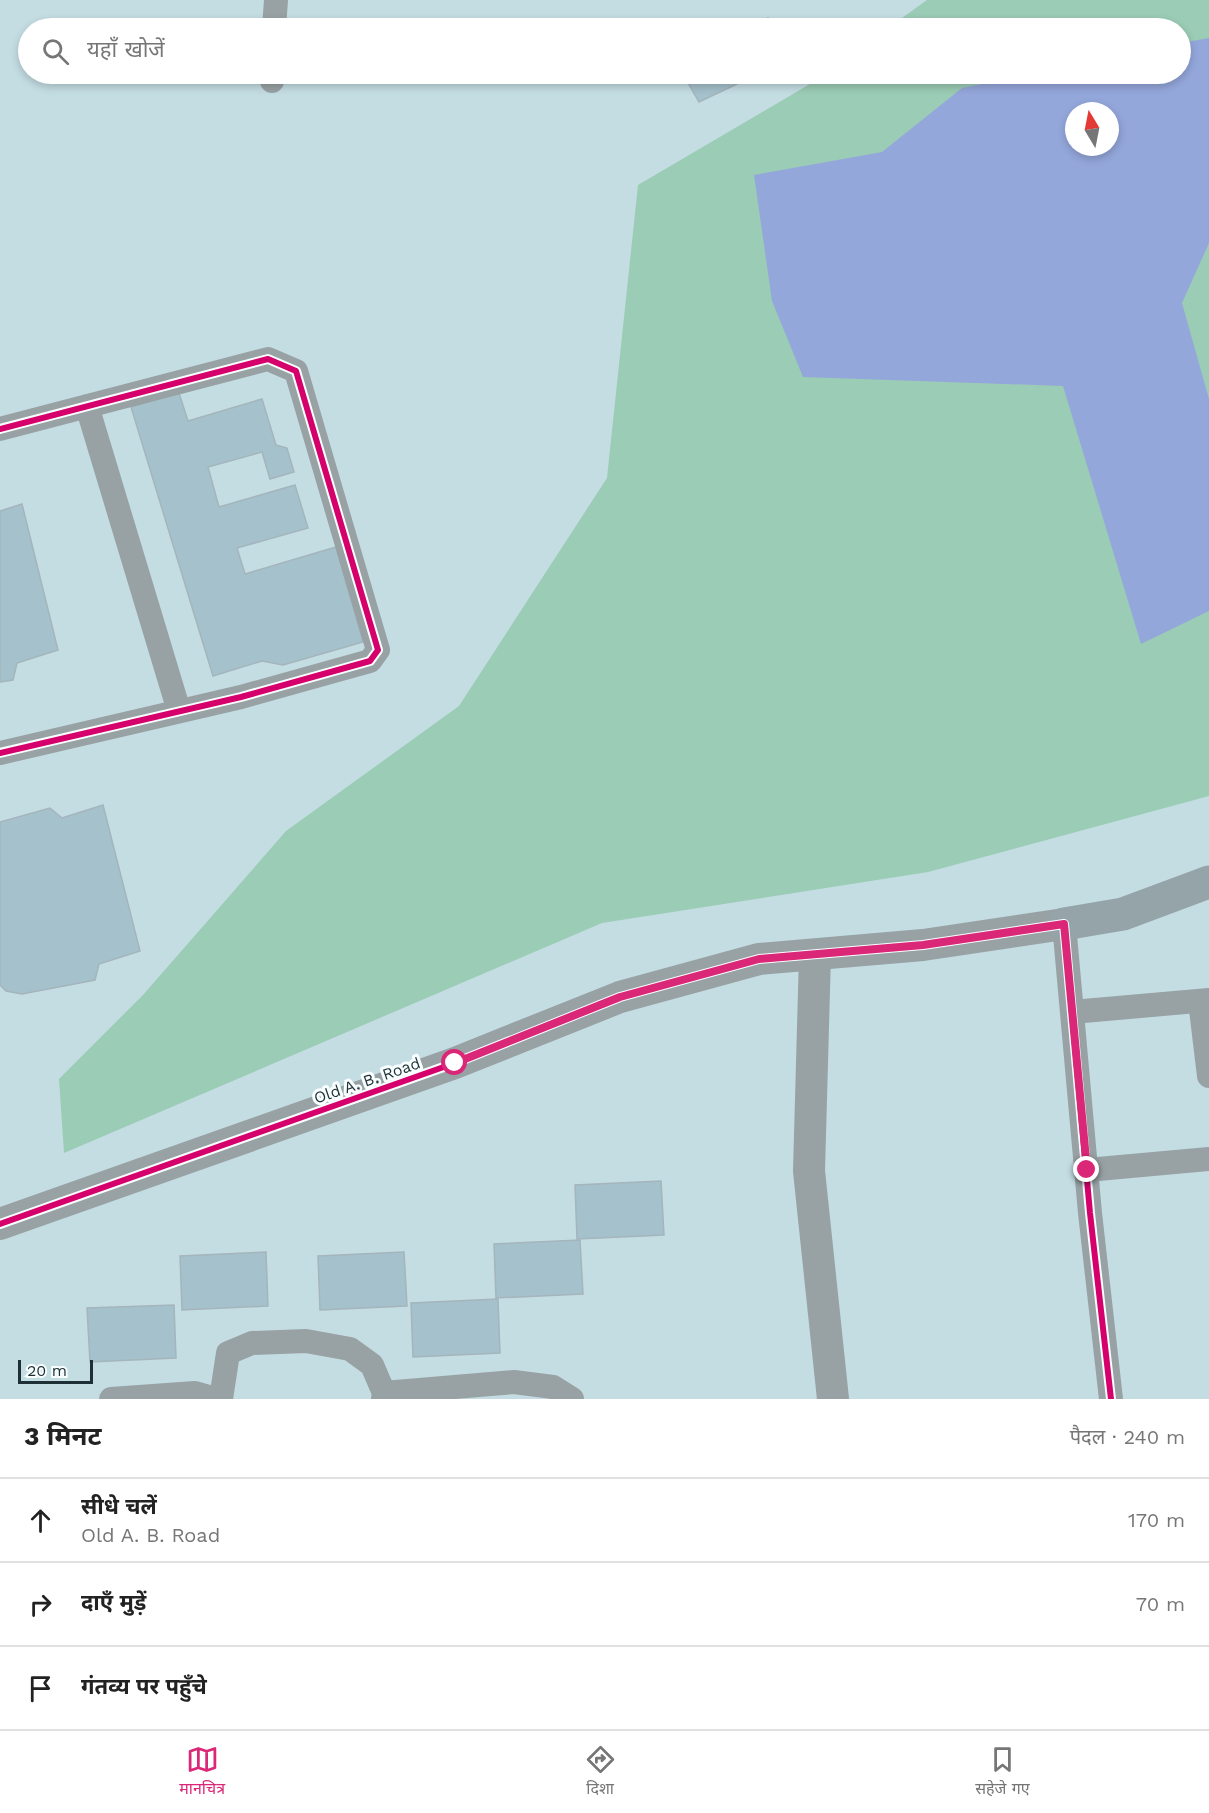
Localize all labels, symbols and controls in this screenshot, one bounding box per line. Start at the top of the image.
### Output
search box [18,18,1191,84]
icon: search [39,35,72,68]
text: यहाँ खोजें [87,37,165,62]
north arrow [1065,102,1119,156]
route start [441,1049,467,1075]
street label: Old A. B. Road [311,1053,423,1108]
route end [1073,1156,1099,1182]
scale bar [18,1357,93,1384]
text: 20 m [27,1361,67,1380]
text: 3 मिनट [24,1421,101,1451]
text: पैदल · 240 m [1070,1425,1185,1449]
text: सीधे चलें [81,1494,157,1519]
icon: ahead [24,1504,57,1537]
text: 170 m [1128,1508,1185,1532]
text: Old A. B. Road [81,1523,220,1547]
icon: right [24,1588,57,1621]
text: दाएँ मुड़ें [81,1590,146,1615]
text: 70 m [1136,1592,1185,1616]
icon: arrive [24,1672,57,1705]
text: गंतव्य पर पहुँचे [81,1674,207,1699]
tab: मानचित्र [179,1743,225,1801]
tab: दिशा [584,1743,617,1801]
tab: सहेजे गए [975,1743,1030,1801]

